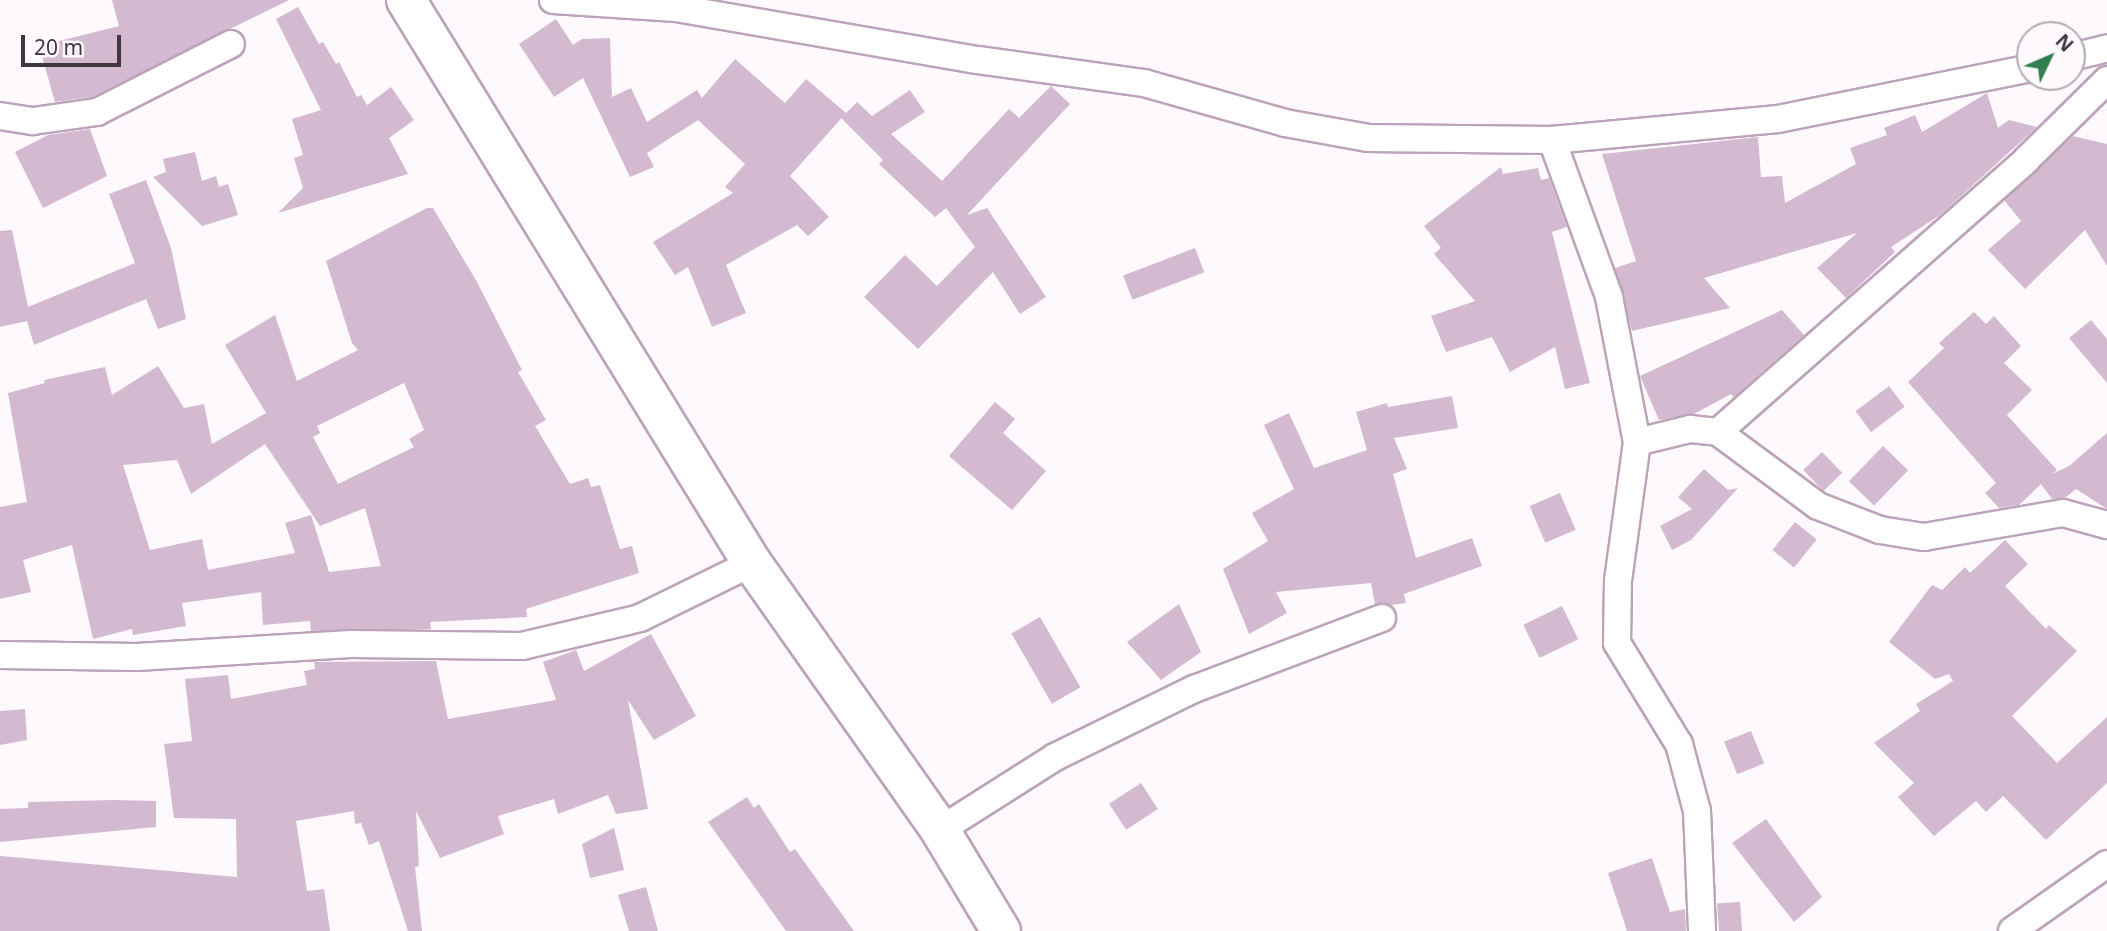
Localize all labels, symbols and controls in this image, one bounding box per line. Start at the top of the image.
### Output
scale bar [24,21,124,65]
north arrow [2016,21,2086,91]
text: N [2050,28,2079,57]
text: 20 m [34,33,83,61]

